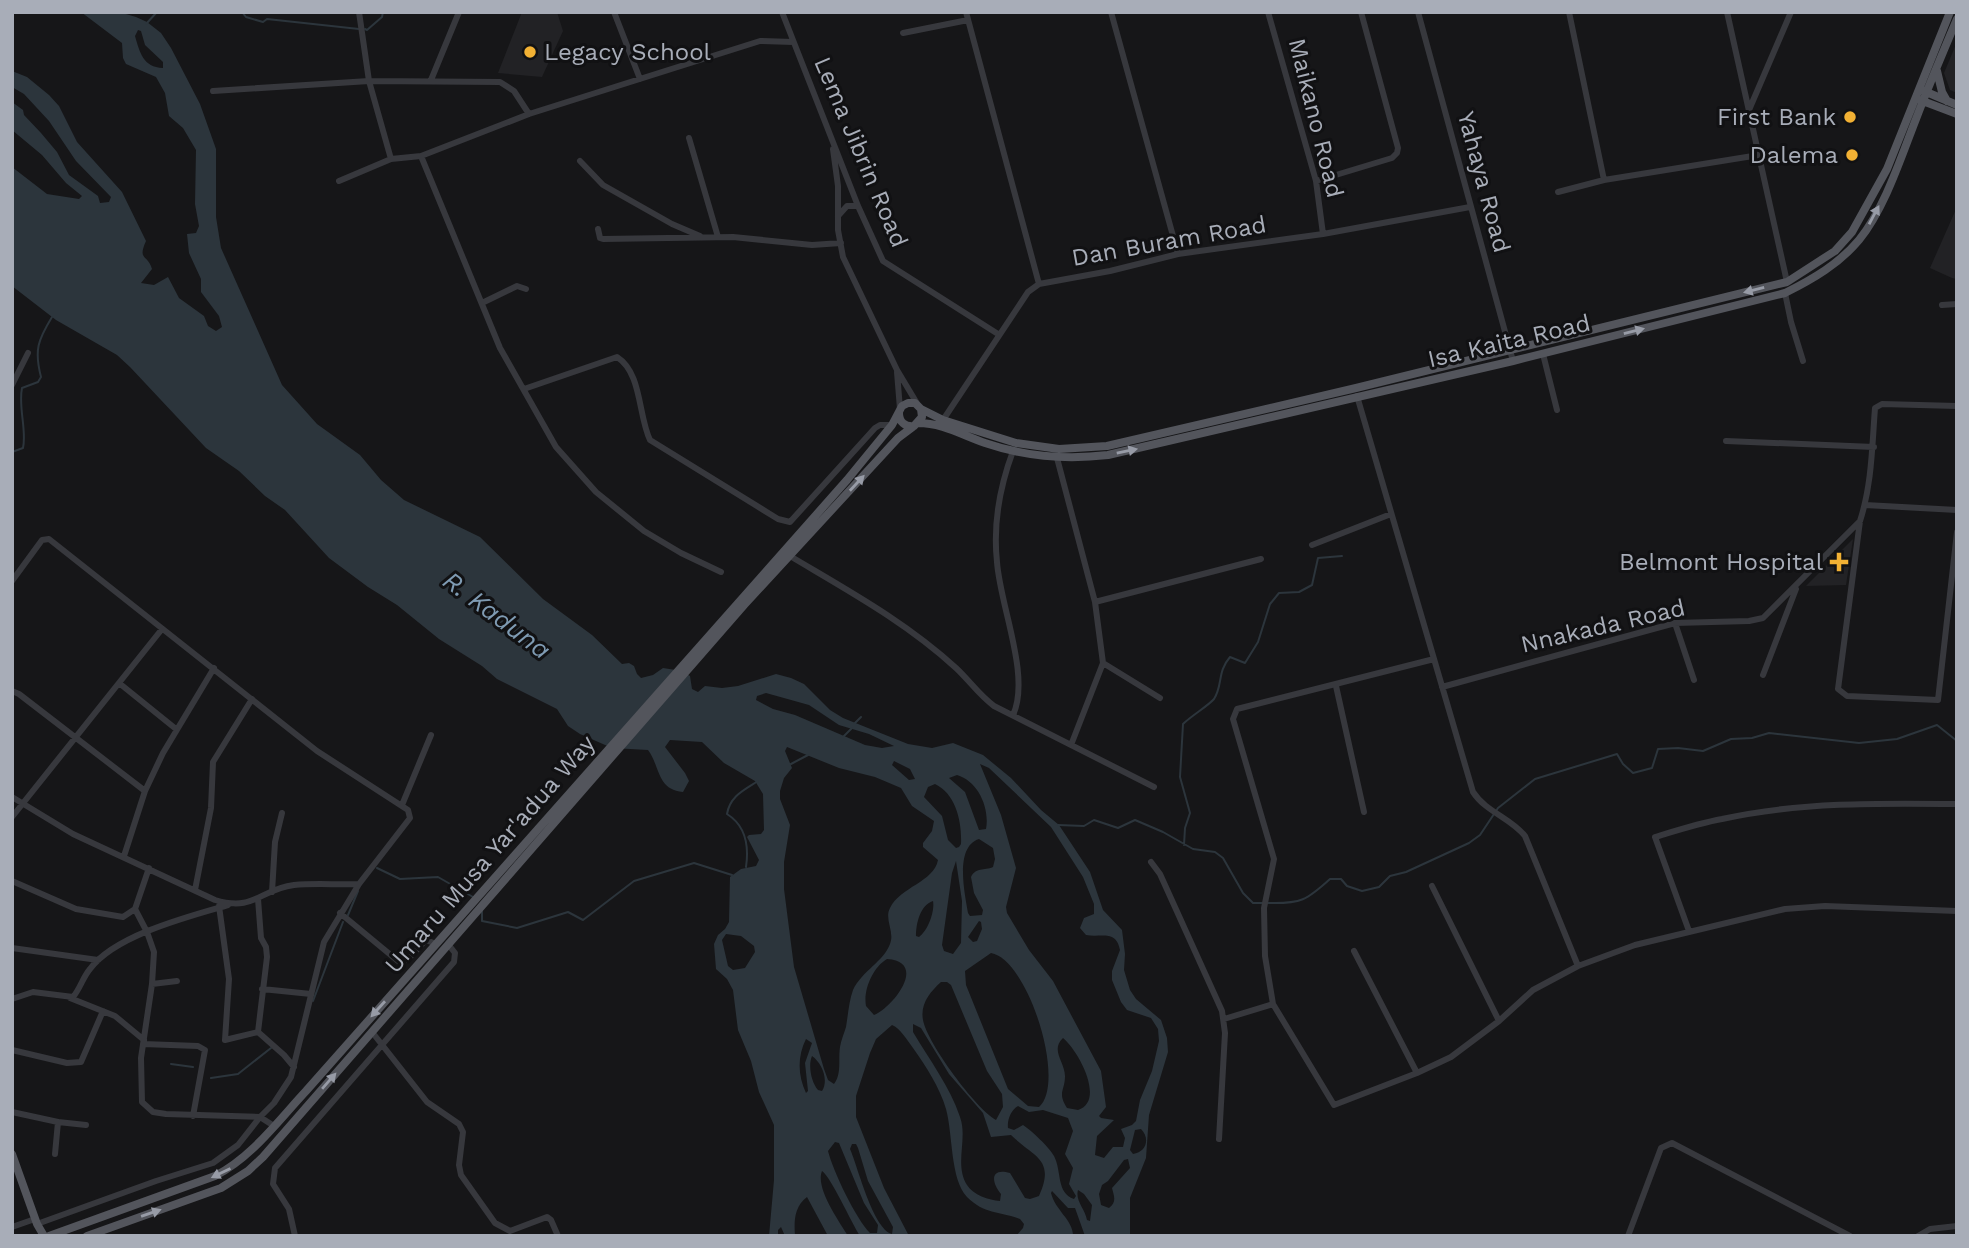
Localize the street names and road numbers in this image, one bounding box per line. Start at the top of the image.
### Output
street label: Maikano Road [1283,35,1349,201]
street label: Lema Jibrin Road [808,53,914,251]
street label: Yahaya Road [1452,108,1516,256]
street label: Dan Buram Road [1070,210,1268,272]
street label: Isa Kaita Road [1425,309,1593,373]
street label: Nnakada Road [1518,593,1688,659]
street label: Umaru Musa Yar'adua Way [379,729,601,979]

